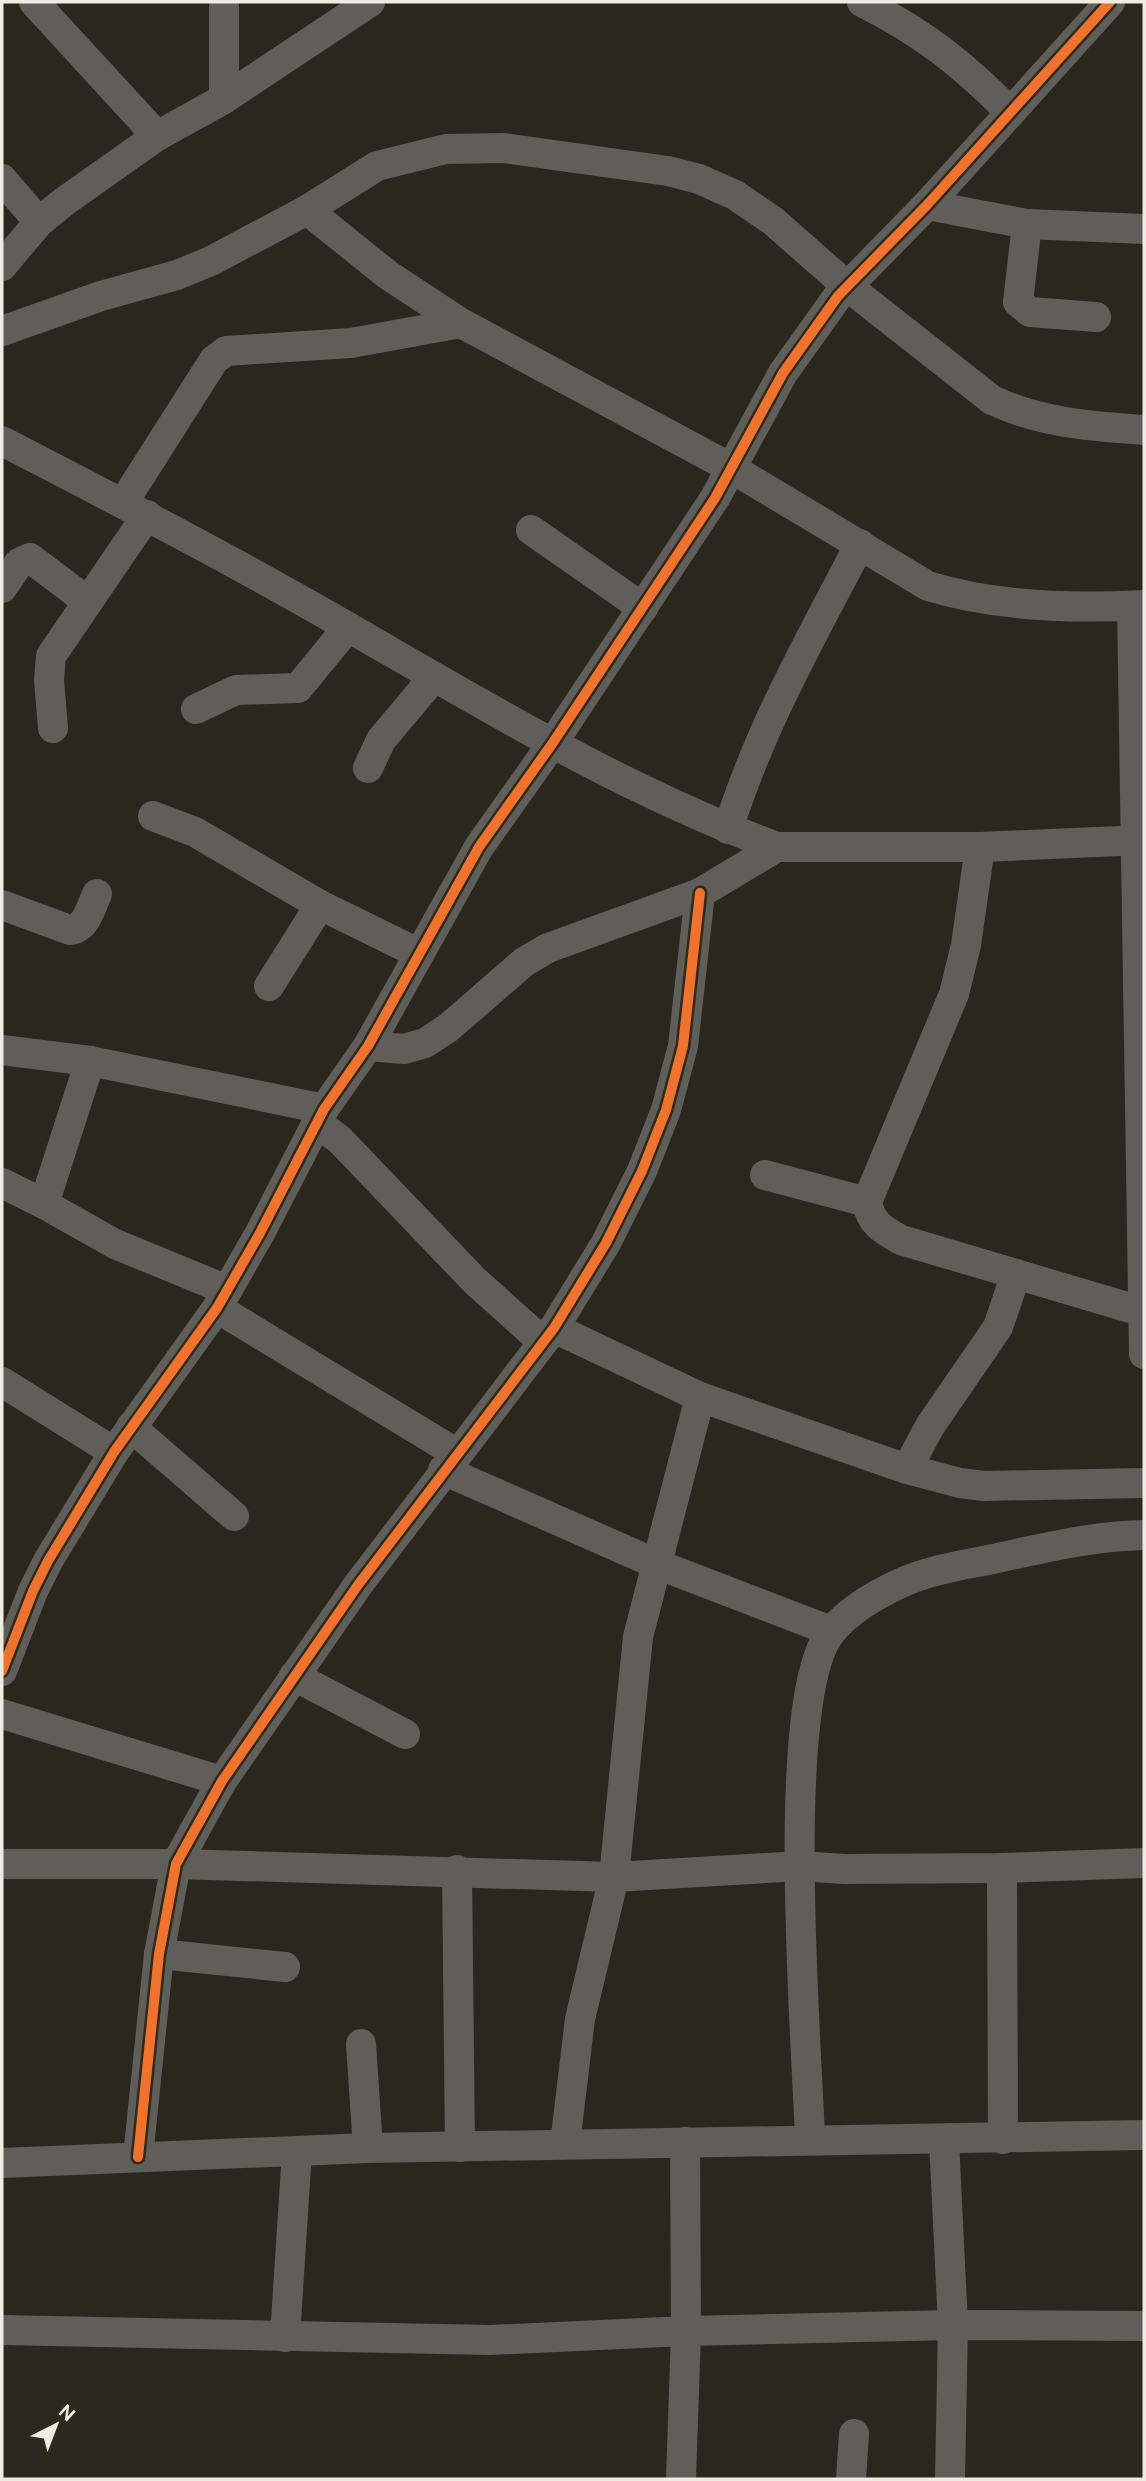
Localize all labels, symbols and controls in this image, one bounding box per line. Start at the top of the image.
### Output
north arrow [21,2390,91,2460]
text: N [54,2399,81,2427]

